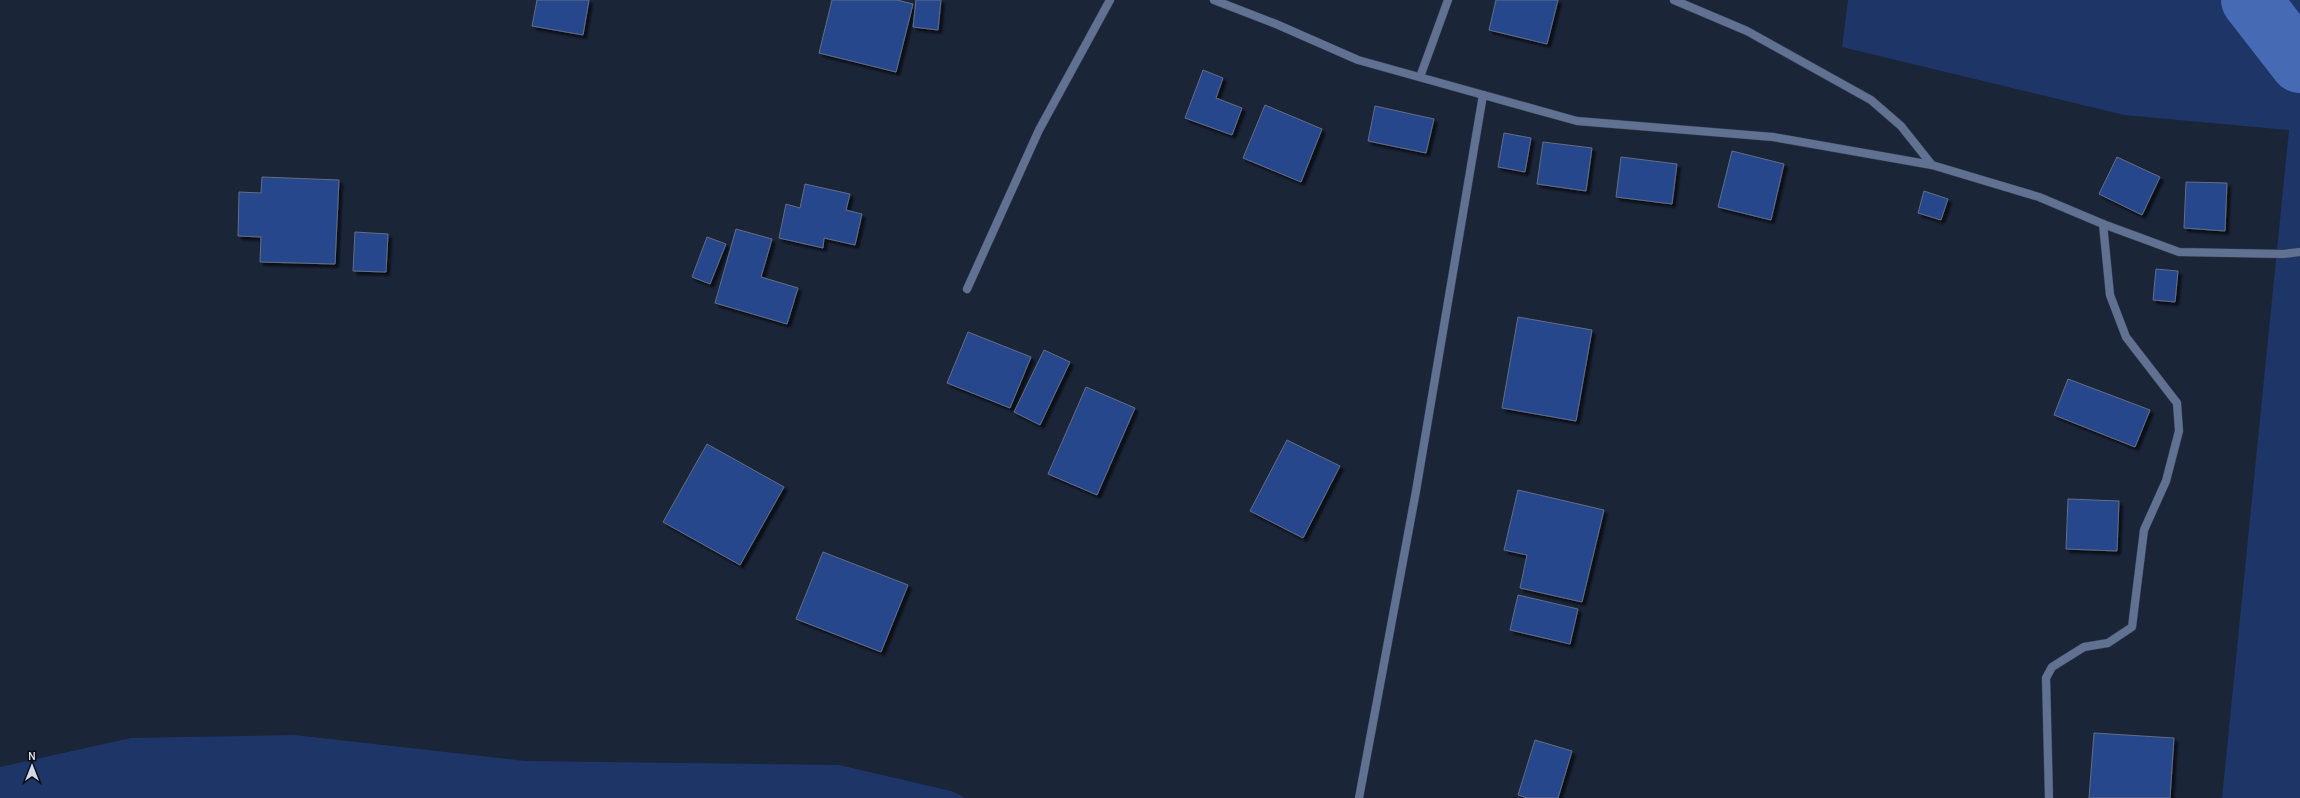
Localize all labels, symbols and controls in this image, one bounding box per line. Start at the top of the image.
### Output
north arrow [12,746,52,786]
text: N [28,750,36,763]

